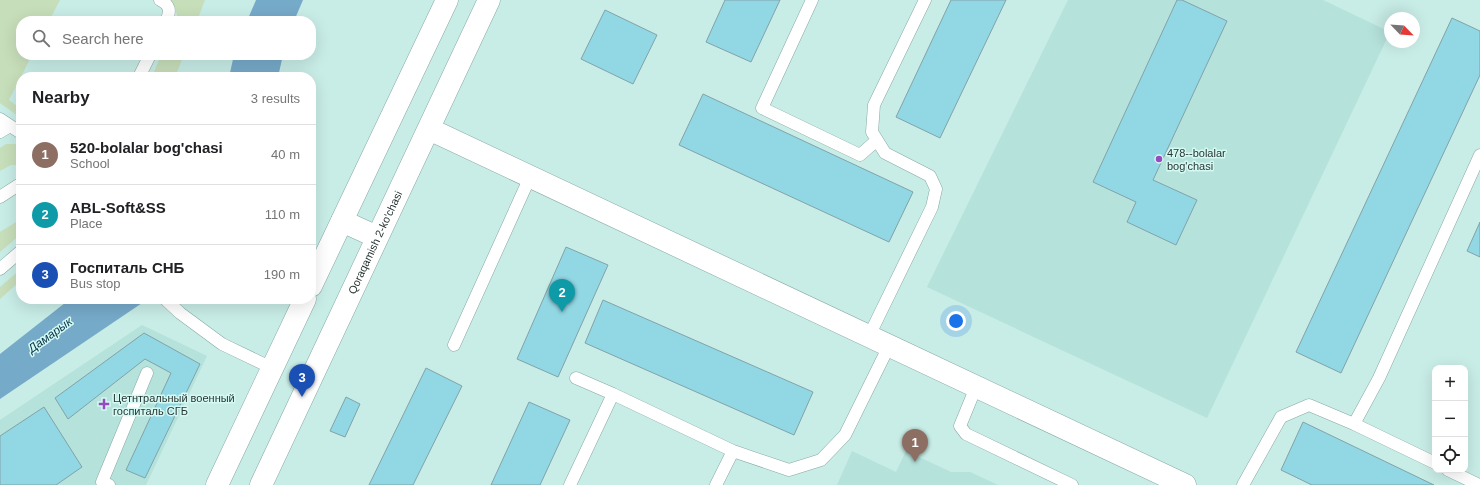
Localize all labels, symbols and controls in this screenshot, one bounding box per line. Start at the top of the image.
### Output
north arrow [1384,12,1420,48]
search box [16,16,316,60]
icon: search [30,27,52,49]
text: Search here [62,30,144,47]
text: Nearby [32,88,90,107]
text: 3 results [251,91,300,106]
text: 520-bolalar bog'chasi [70,139,223,156]
text: 1 [41,147,49,162]
text: 40 m [271,147,300,162]
place label: 478--bolalar bog'chasi [1167,147,1226,172]
marker: 478--bolalar bog'chasi [1154,154,1164,164]
text: School [70,156,110,171]
street label: Qoraqamish 2-ko'chasi [346,189,404,296]
text: ABL-Soft&SS [70,199,166,216]
text: 2 [41,207,49,222]
text: 110 m [265,207,300,222]
text: Place [70,216,103,231]
text: Госпиталь СНБ [70,259,184,276]
text: 3 [41,267,49,282]
text: 190 m [264,267,300,282]
text: Bus stop [70,276,121,291]
pin: 2 [549,279,575,312]
your location [946,311,966,331]
water label: Дамарык [24,314,76,357]
pin: 3 [289,364,315,397]
map controls [1432,365,1468,473]
button: + [1432,365,1468,401]
place label: Цетнтральный военный госпиталь СГБ [113,392,235,417]
marker: Цетнтральный военный госпиталь СГБ [98,398,110,410]
button: − [1432,401,1468,437]
pin: 1 [902,429,928,462]
button: locate [1432,437,1468,473]

